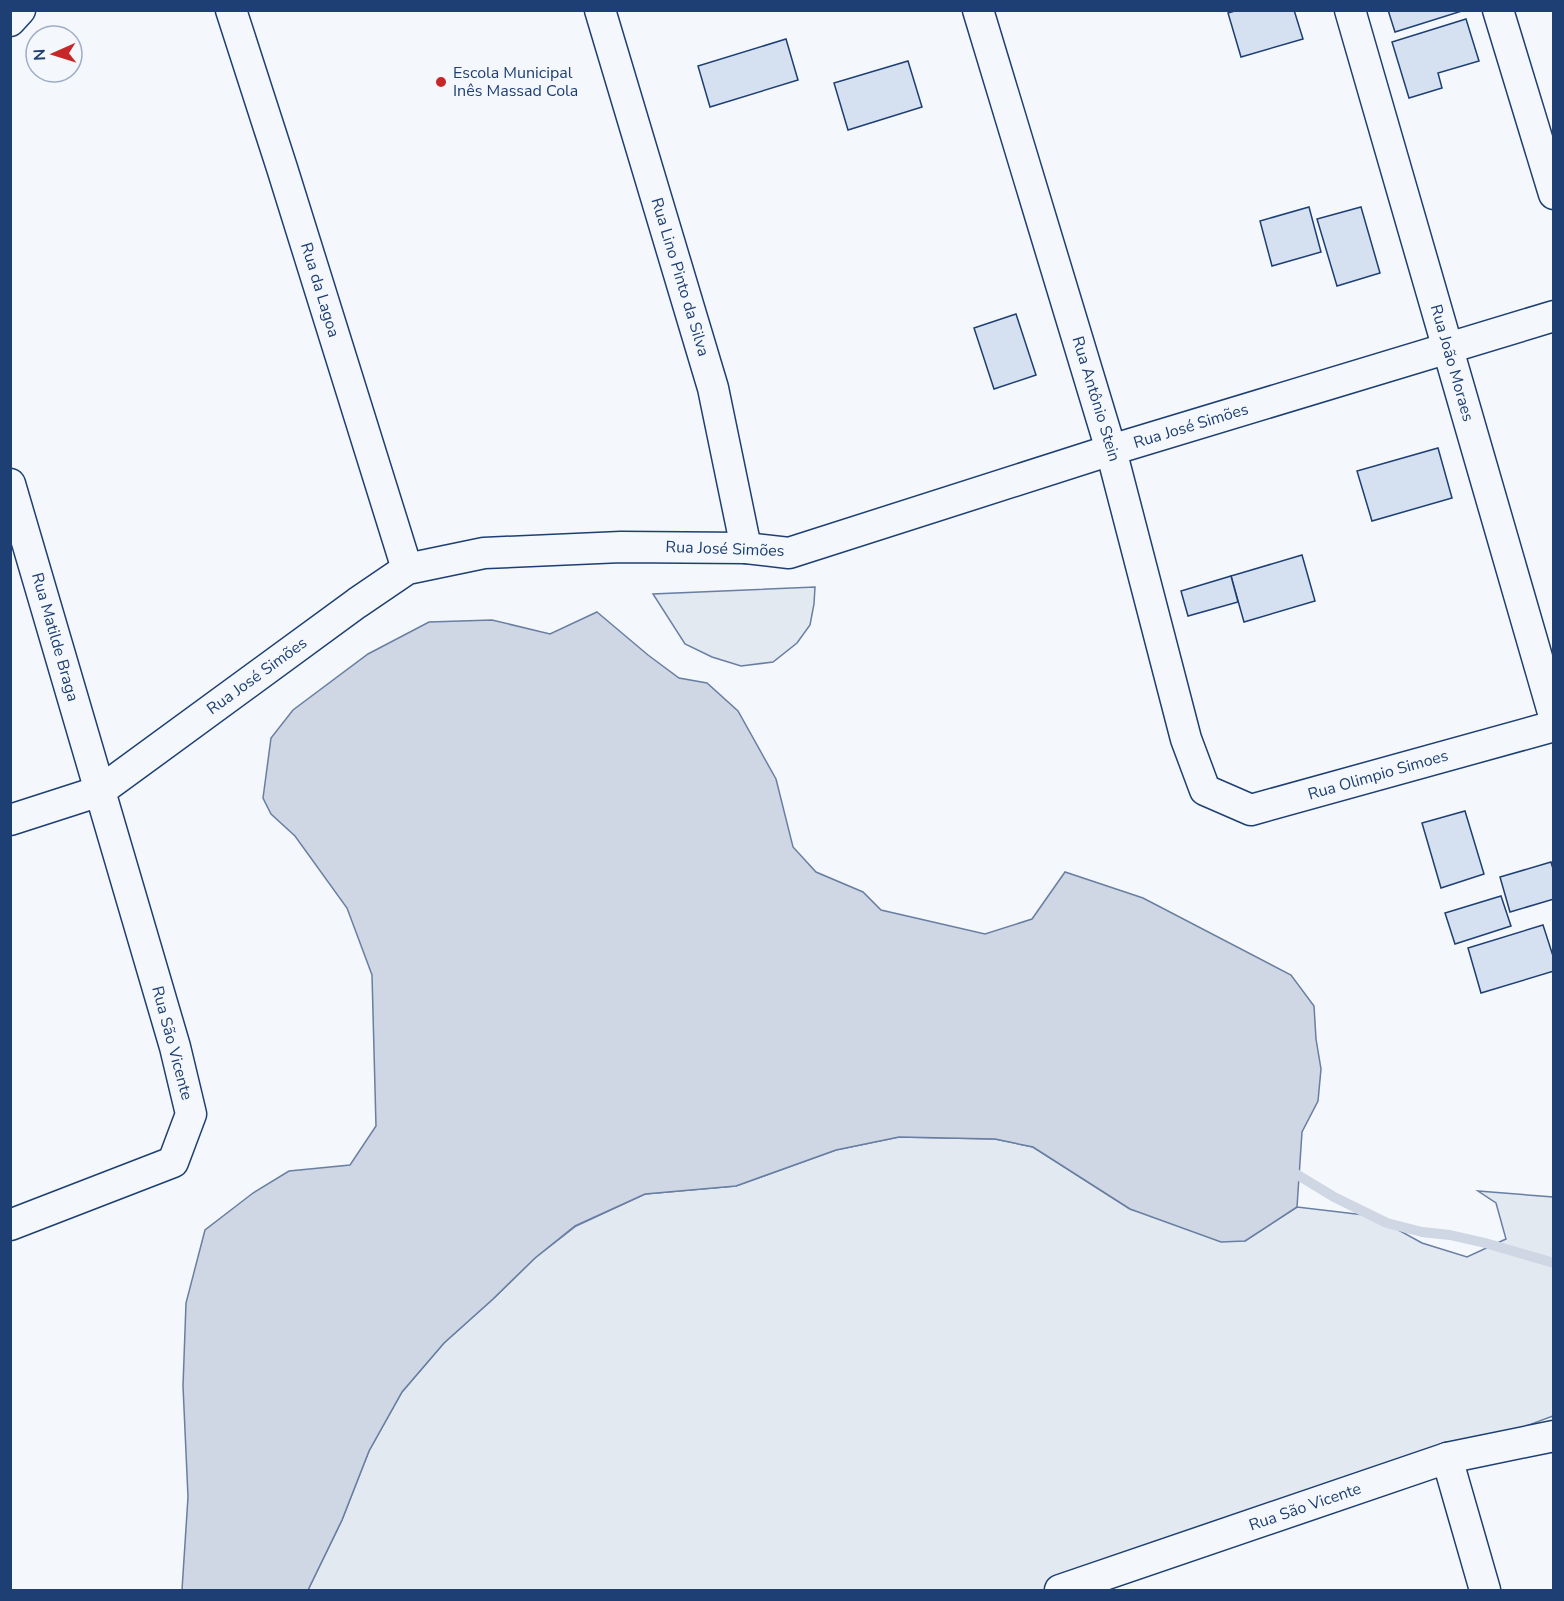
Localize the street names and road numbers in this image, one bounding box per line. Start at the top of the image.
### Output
street label: Rua Lino Pinto da Silva [645,195,715,359]
street label: Rua da Lagoa [295,240,345,340]
street label: Rua João Moraes [1425,302,1479,424]
street label: Rua Antônio Stein [1066,334,1126,464]
street label: Rua José Simões [1131,398,1251,454]
street label: Rua José Simões [665,536,785,562]
street label: Rua Matilde Braga [26,570,84,704]
street label: Rua José Simões [202,632,312,720]
street label: Rua Olimpio Simoes [1305,744,1451,806]
street label: Rua São Vicente [146,984,198,1102]
street label: Rua São Vicente [1246,1478,1364,1536]

